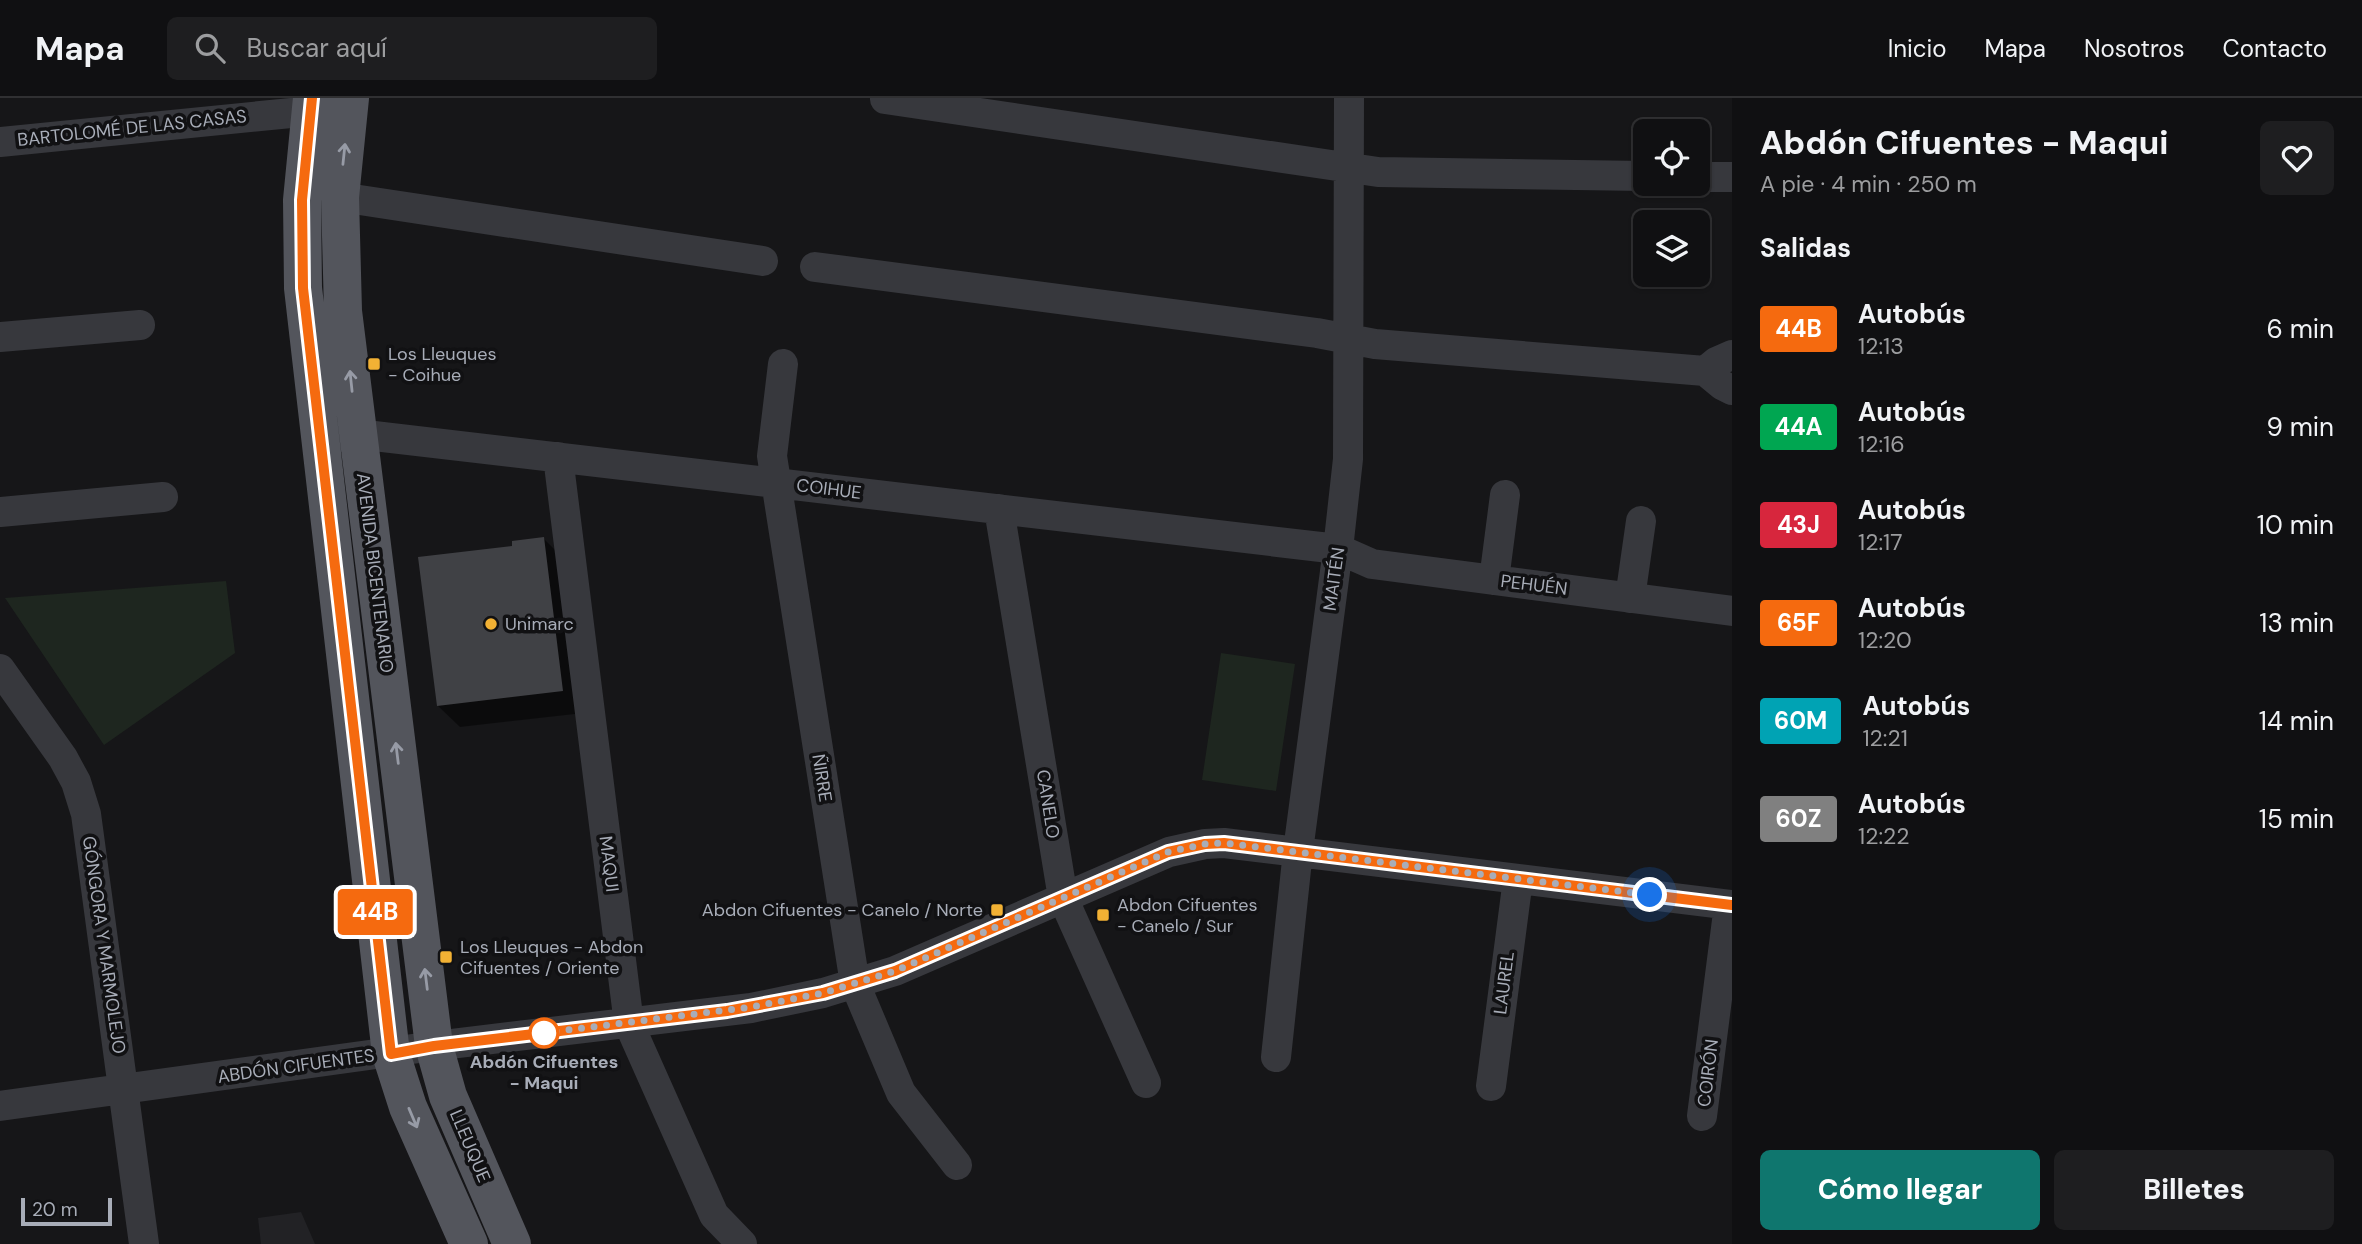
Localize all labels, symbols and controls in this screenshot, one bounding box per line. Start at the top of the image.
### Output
search box [167,17,657,80]
text: Mapa [35,27,125,70]
icon: search [191,29,229,67]
text: Buscar aquí [247,31,387,65]
text: Inicio [1888,33,1947,64]
text: Mapa [1985,33,2046,64]
text: Nosotros [2084,33,2185,64]
text: Contacto [2223,33,2327,64]
street label: BARTOLOMÉ DE LAS CASAS [16,104,248,152]
map controls [1633,119,1710,287]
button: locate [1633,119,1710,196]
text: Abdón Cifuentes - Maqui [1760,121,2168,164]
button: heart [2260,121,2334,195]
one-way arrow [337,144,350,166]
text: A pie · 4 min · 250 m [1760,169,1977,199]
button: layers [1633,210,1710,287]
text: Salidas [1760,231,1851,265]
text: Autobús [1858,297,1966,331]
text: 6 min [2266,312,2334,346]
text: 44B [1775,313,1822,344]
text: 12:13 [1858,331,1904,361]
place label: Los Lleuques - Coihue [388,342,497,387]
marker: Los Lleuques - Coihue [366,356,382,372]
one-way arrow [345,370,358,393]
text: Autobús [1858,395,1966,429]
text: 9 min [2266,410,2334,444]
text: 44A [1774,411,1823,442]
text: 12:16 [1858,429,1905,459]
street label: AVENIDA BICENTENARIO [351,472,399,674]
street label: COIHUE [795,473,863,505]
text: Autobús [1858,493,1966,527]
text: 10 min [2257,508,2334,542]
text: 43J [1777,509,1820,540]
text: 12:17 [1858,527,1903,557]
street label: MAITÉN [1318,546,1350,612]
street label: PEHUÉN [1499,569,1569,601]
text: Autobús [1858,591,1966,625]
text: 13 min [2259,606,2334,640]
text: 65F [1777,607,1820,638]
place label: Unimarc [505,612,574,636]
marker: Unimarc [483,616,499,632]
text: 12:20 [1858,625,1912,655]
text: Autobús [1862,689,1970,723]
text: 14 min [2259,704,2334,738]
text: 60M [1774,705,1827,736]
text: 12:21 [1862,723,1908,753]
one-way arrow [391,742,404,765]
street label: ÑIRRE [806,752,838,804]
street label: CANELO [1031,768,1065,840]
text: Autobús [1858,787,1966,821]
text: 15 min [2259,802,2334,836]
text: 60Z [1776,803,1821,834]
text: 12:22 [1858,821,1910,851]
street label: GÓNGORA Y MARMOLEJO [77,835,131,1056]
street label: MAQUI [594,835,624,893]
your location [1632,877,1667,912]
line badge: 44B [335,889,415,935]
place label: Abdon Cifuentes - Canelo / Sur [1117,893,1258,938]
text: 44B [352,896,398,927]
place label: Abdon Cifuentes - Canelo / Norte [702,898,983,922]
marker: Abdon Cifuentes - Canelo / Norte [989,902,1005,918]
marker: Abdon Cifuentes - Canelo / Sur [1095,907,1111,923]
place label: Los Lleuques - Abdon Cifuentes / Oriente [460,935,643,980]
marker: Los Lleuques - Abdon Cifuentes / Oriente [438,949,454,965]
street label: LAUREL [1488,950,1520,1016]
one-way arrow [420,968,433,990]
marker: Abdón Cifuentes - Maqui [529,1018,559,1048]
street label: COIRÓN [1692,1038,1724,1108]
street label: ABDÓN CIFUENTES [216,1043,376,1089]
place label: Abdón Cifuentes - Maqui [470,1050,618,1095]
street label: LLEUQUE [444,1106,496,1186]
one-way arrow [407,1107,420,1129]
button: Cómo llegar [1760,1150,2040,1230]
button: Billetes [2054,1150,2334,1230]
scale bar [21,1195,112,1227]
text: 20 m [32,1197,78,1222]

